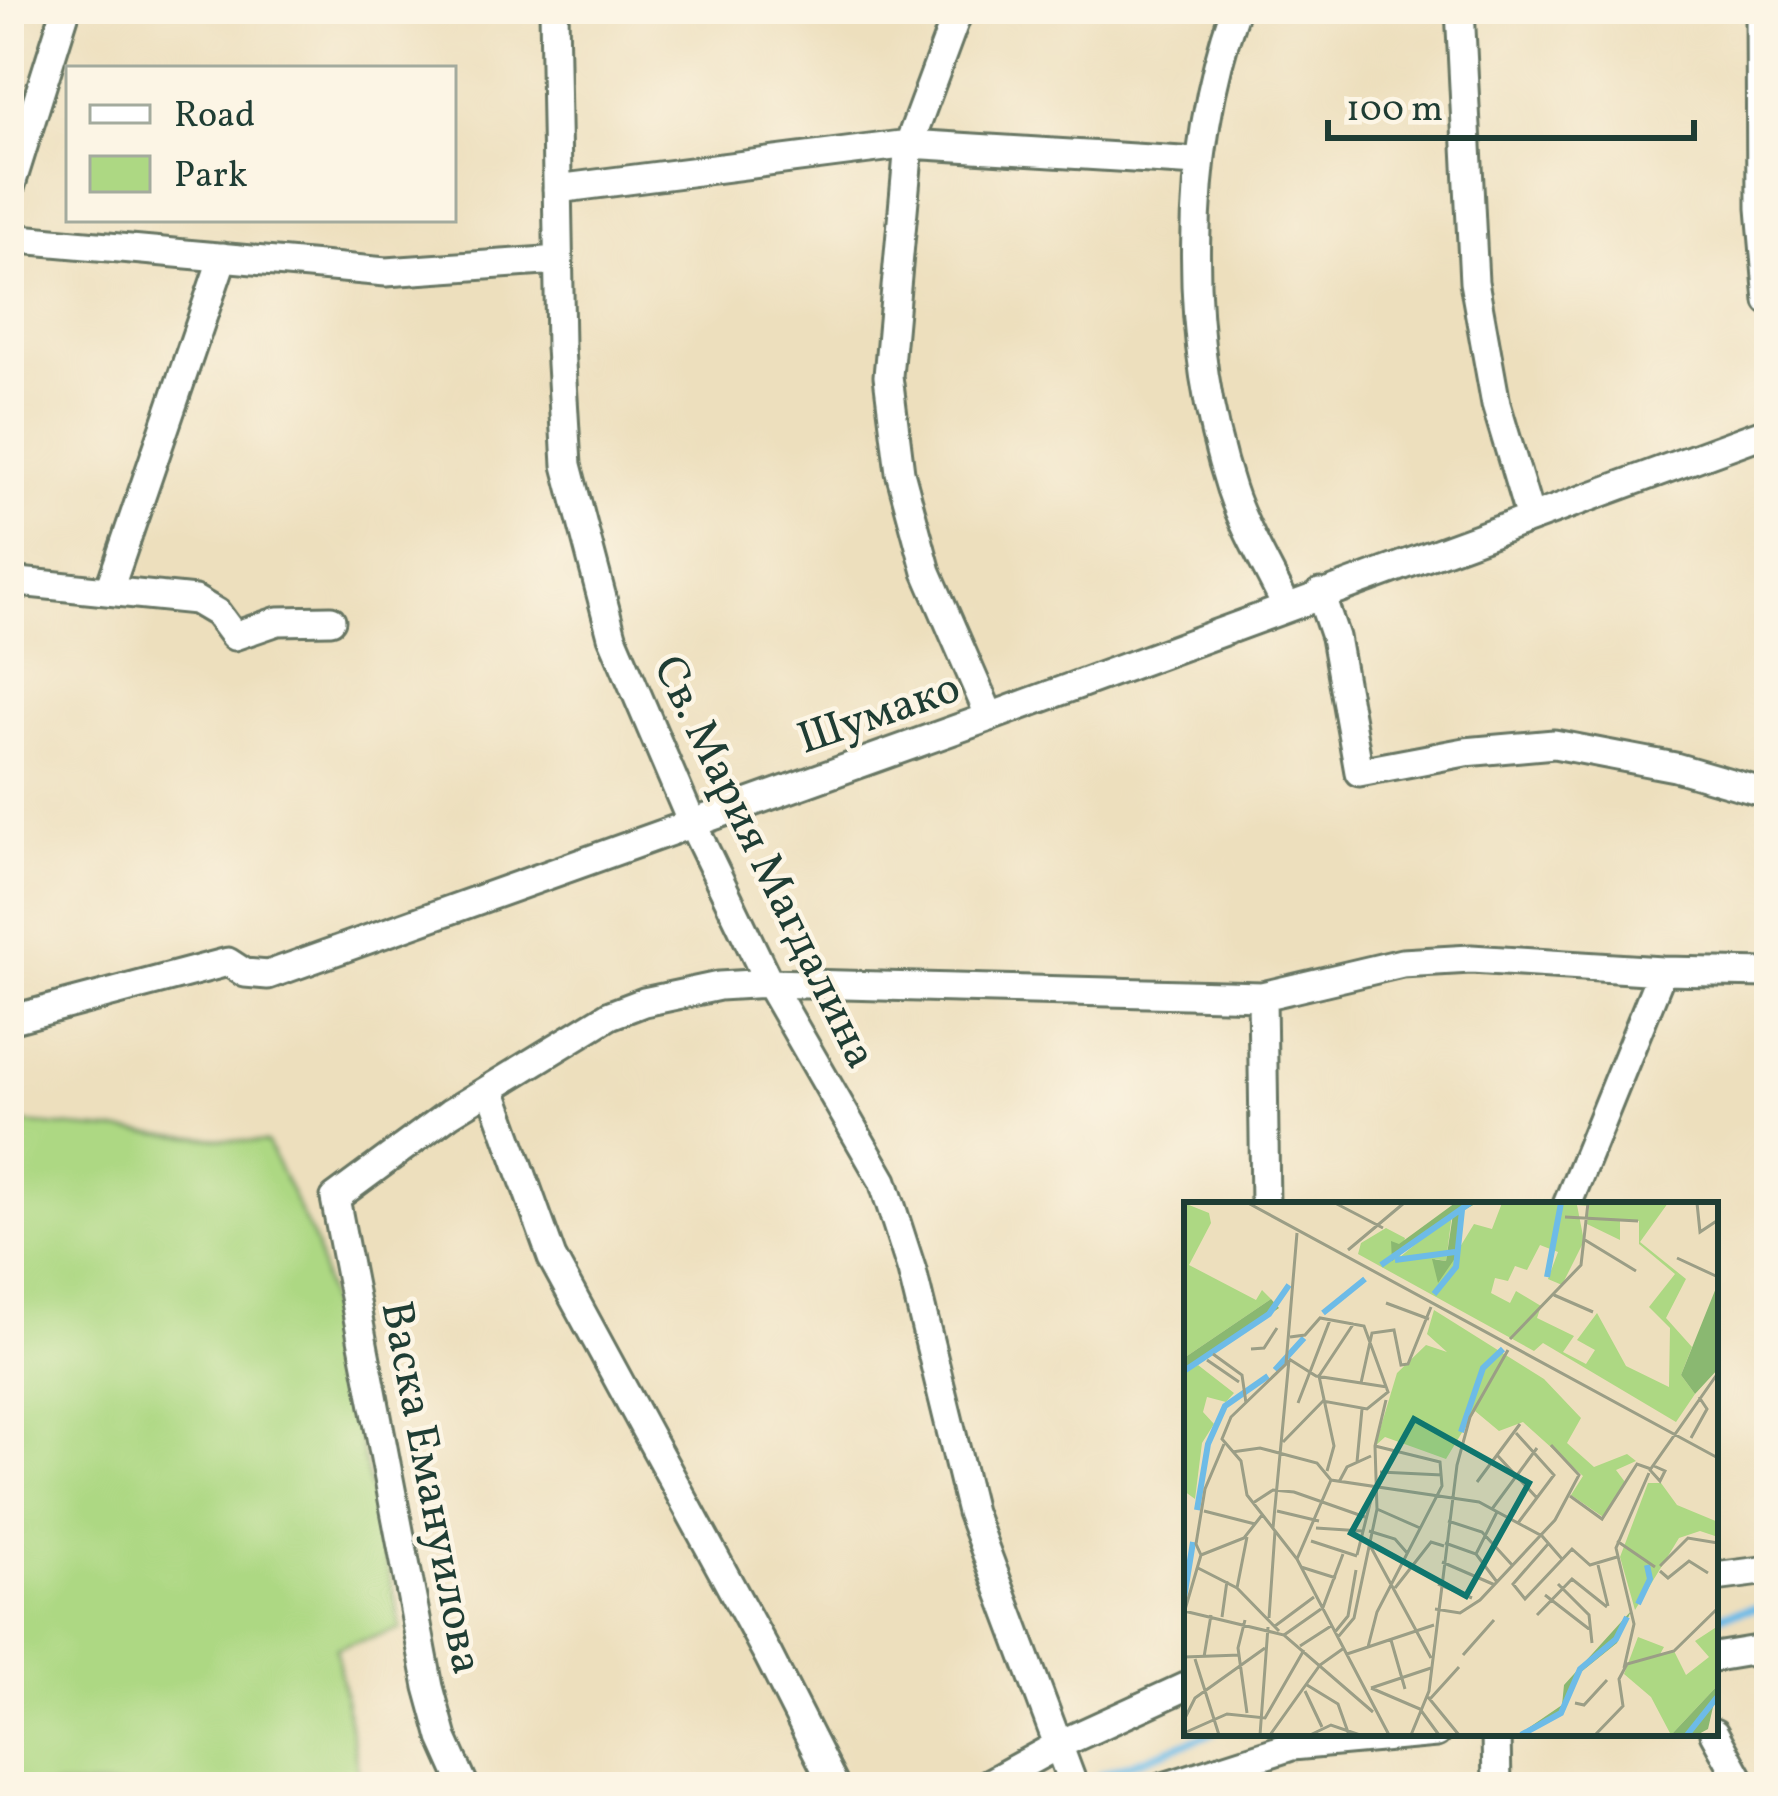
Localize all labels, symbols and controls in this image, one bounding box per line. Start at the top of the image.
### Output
legend [66,66,456,222]
scale bar [1328,66,1694,140]
text: 100 m [1346,86,1443,136]
text: Road [174,92,255,142]
text: Park [174,152,248,202]
street label: Св. Мария Магдалина [636,646,890,1080]
street label: Шумако [790,658,969,772]
inset map [1184,1202,1718,1736]
street label: Васка Емануилова [363,1296,497,1680]

